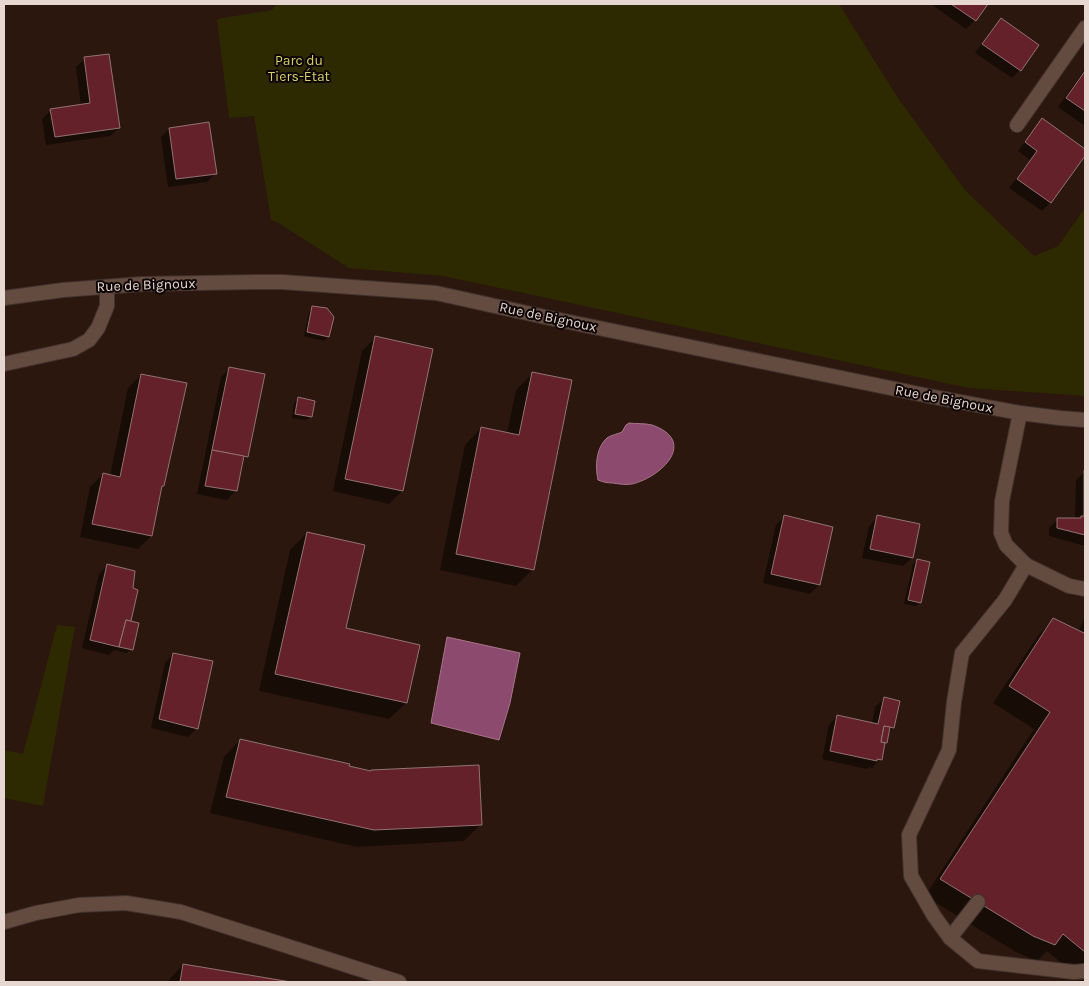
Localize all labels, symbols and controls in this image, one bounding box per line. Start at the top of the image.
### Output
park label: Parc du Tiers-État [268,52,330,85]
street label: Rue de Bignoux [96,275,196,295]
street label: Rue de Bignoux [498,298,598,336]
street label: Rue de Bignoux [894,381,994,417]

